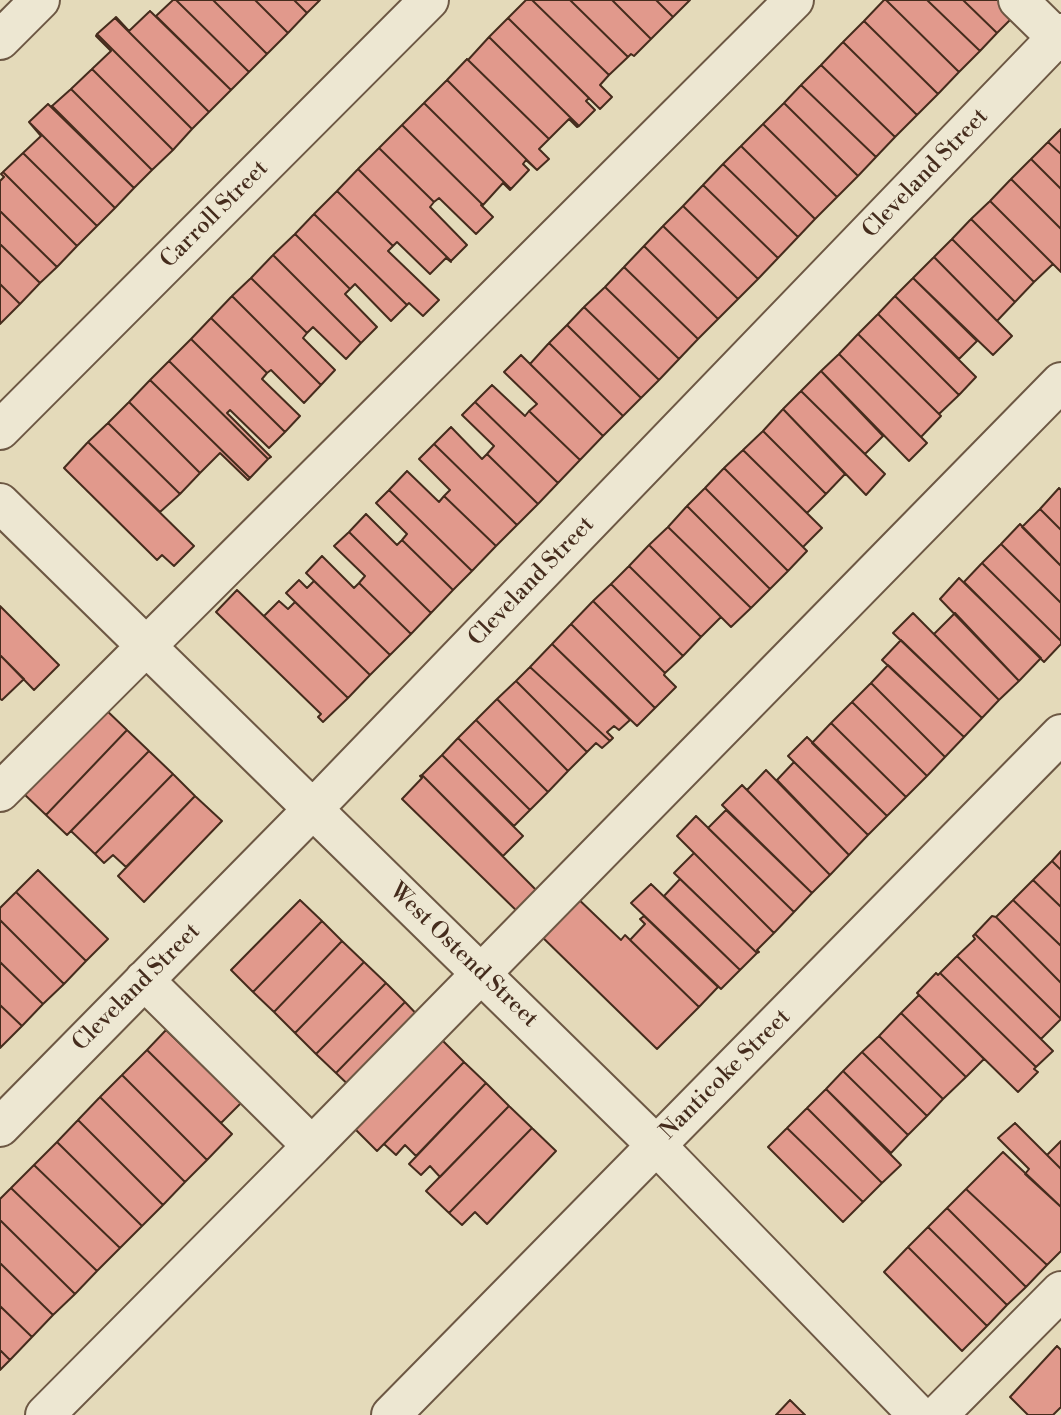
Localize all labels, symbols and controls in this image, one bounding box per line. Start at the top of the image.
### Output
street label: Cleveland Street [857,104,995,244]
street label: Carroll Street [155,155,275,275]
street label: Cleveland Street [463,512,601,652]
street label: West Ostend Street [383,878,543,1034]
street label: Cleveland Street [67,918,207,1058]
street label: Nanticoke Street [655,1004,797,1146]

